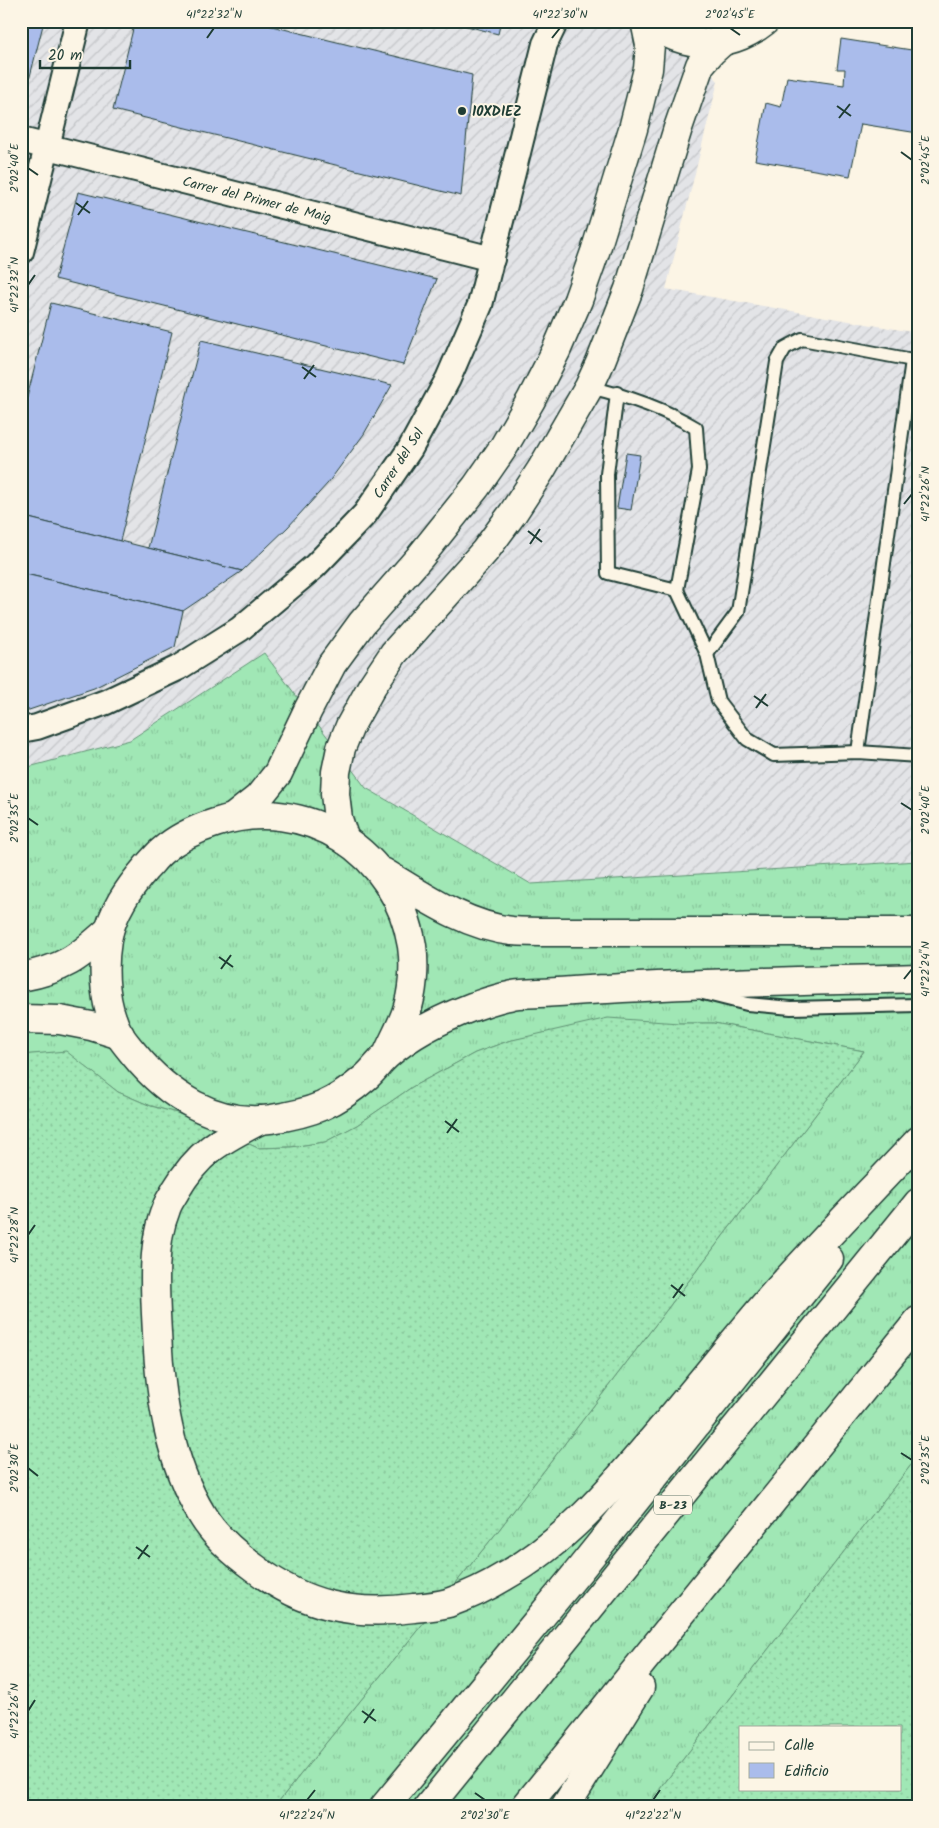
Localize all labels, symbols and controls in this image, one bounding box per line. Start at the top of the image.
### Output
text: 41°22'32"N [186,5,242,24]
text: 41°22'30"N [532,5,588,24]
text: 2°02'45"E [705,5,756,24]
scale bar [40,38,130,70]
text: 20 m [48,44,82,68]
place label: 10XDIEZ [472,101,522,123]
marker: 10XDIEZ [456,105,468,117]
text: 2°02'45"E [916,134,935,185]
text: 2°02'40"E [5,142,24,193]
street label: Carrer del Primer de Maig [180,171,334,229]
text: 41°22'32"N [5,257,24,313]
street label: Carrer del Sol [368,423,430,503]
text: 41°22'26"N [916,466,935,522]
text: 2°02'40"E [916,784,935,835]
text: 2°02'35"E [5,792,24,843]
text: 41°22'24"N [916,941,935,997]
text: 41°22'28"N [5,1207,24,1263]
text: 2°02'35"E [916,1434,935,1485]
text: 2°02'30"E [5,1442,24,1493]
road number: B-23 [654,1496,692,1514]
text: 41°22'26"N [5,1683,24,1739]
legend [739,1726,902,1790]
text: Calle [784,1734,814,1758]
text: Edificio [784,1760,829,1784]
text: 41°22'24"N [279,1806,335,1825]
text: 2°02'30"E [460,1806,511,1825]
text: 41°22'22"N [625,1806,681,1825]

